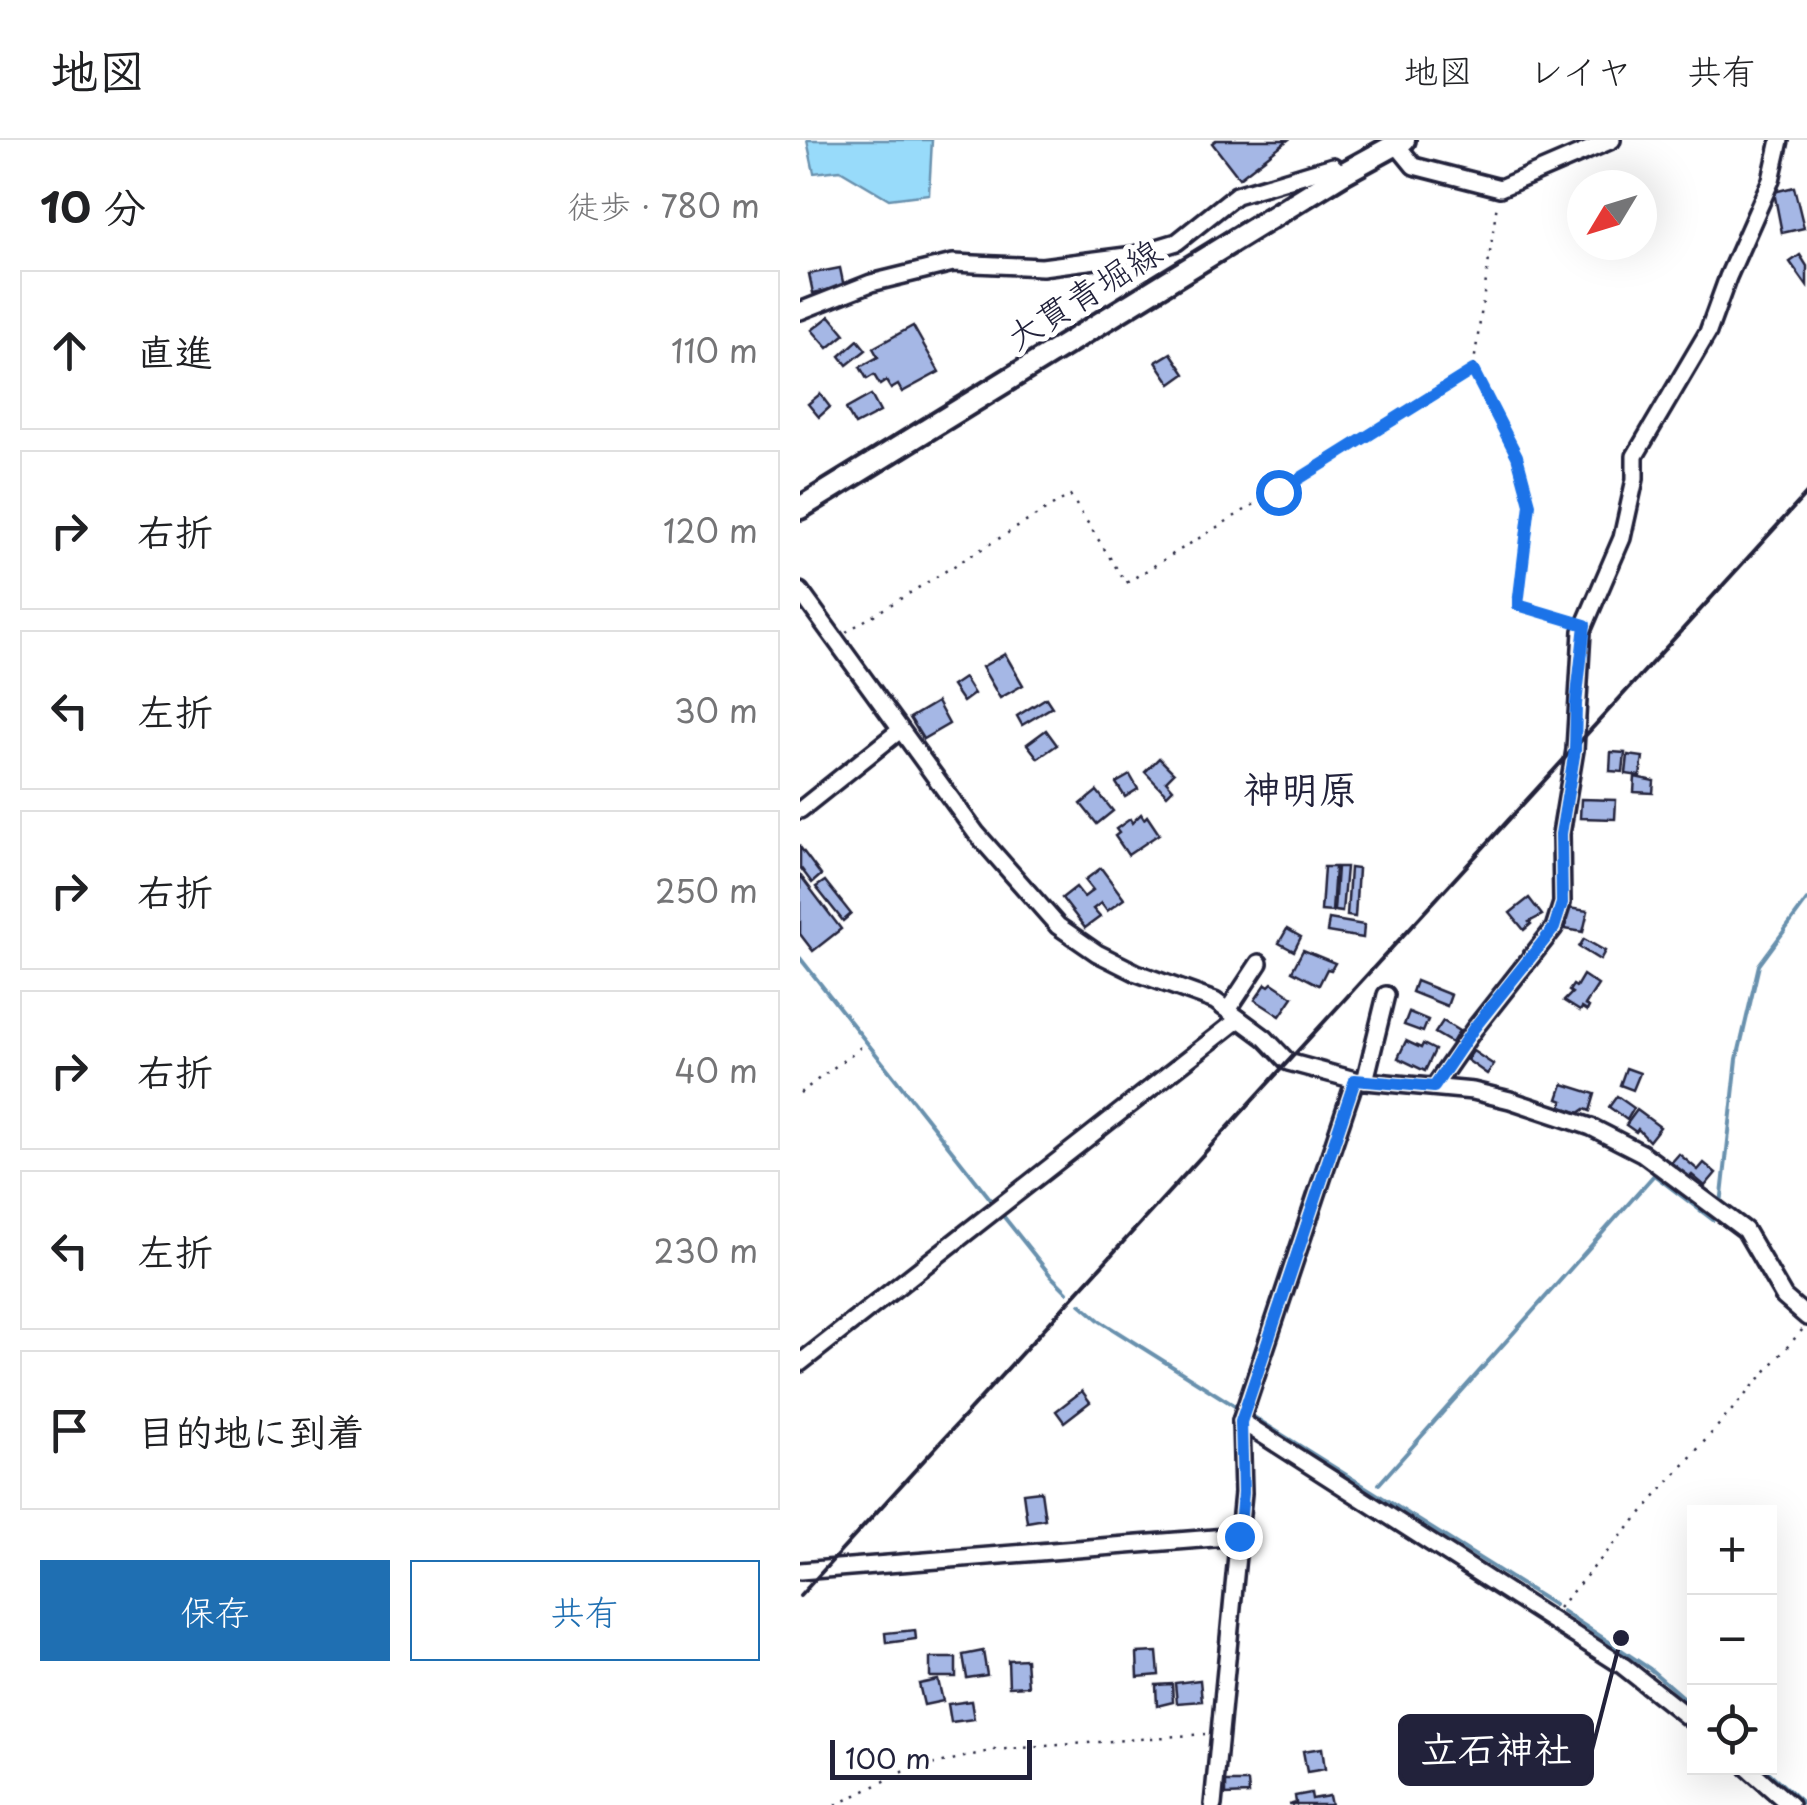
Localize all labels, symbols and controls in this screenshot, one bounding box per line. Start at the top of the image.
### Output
text: 地図 [50,33,146,105]
text: 地図 [1403,43,1473,96]
text: レイヤ [1528,43,1632,96]
text: 共有 [1687,43,1757,96]
north arrow [1567,170,1657,260]
text: 10 分 [40,174,146,237]
text: 徒歩 · 780 m [567,181,760,229]
street label: 大貫青堀線 [994,224,1171,362]
text: 直進 [137,322,213,379]
icon: ahead [42,323,97,378]
text: 110 m [671,326,758,374]
route start [1256,470,1302,516]
text: 右折 [137,502,213,559]
icon: right [42,503,97,558]
text: 120 m [663,506,758,554]
text: 左折 [137,682,213,739]
icon: left [42,683,97,738]
text: 30 m [674,686,758,734]
district label: 神明原 [1243,759,1357,816]
text: 右折 [137,862,213,919]
icon: right [42,863,97,918]
text: 250 m [655,866,758,914]
text: 右折 [137,1042,213,1099]
icon: right [42,1043,97,1098]
text: 40 m [674,1046,758,1094]
text: 左折 [137,1222,213,1279]
icon: left [42,1223,97,1278]
text: 230 m [653,1226,758,1274]
text: 目的地に到着 [137,1402,365,1459]
icon: arrive [42,1403,97,1458]
map controls [1687,1505,1777,1775]
button: + [1687,1505,1777,1595]
route end [1217,1514,1263,1560]
button: 保存 [40,1560,390,1661]
button: 共有 [410,1560,760,1661]
button: − [1687,1595,1777,1685]
button: locate [1687,1685,1777,1775]
callout: 立石神社 [1400,1716,1592,1784]
text: 立石神社 [1420,1719,1572,1776]
scale bar [830,1735,1032,1780]
text: 100 m [845,1736,931,1779]

